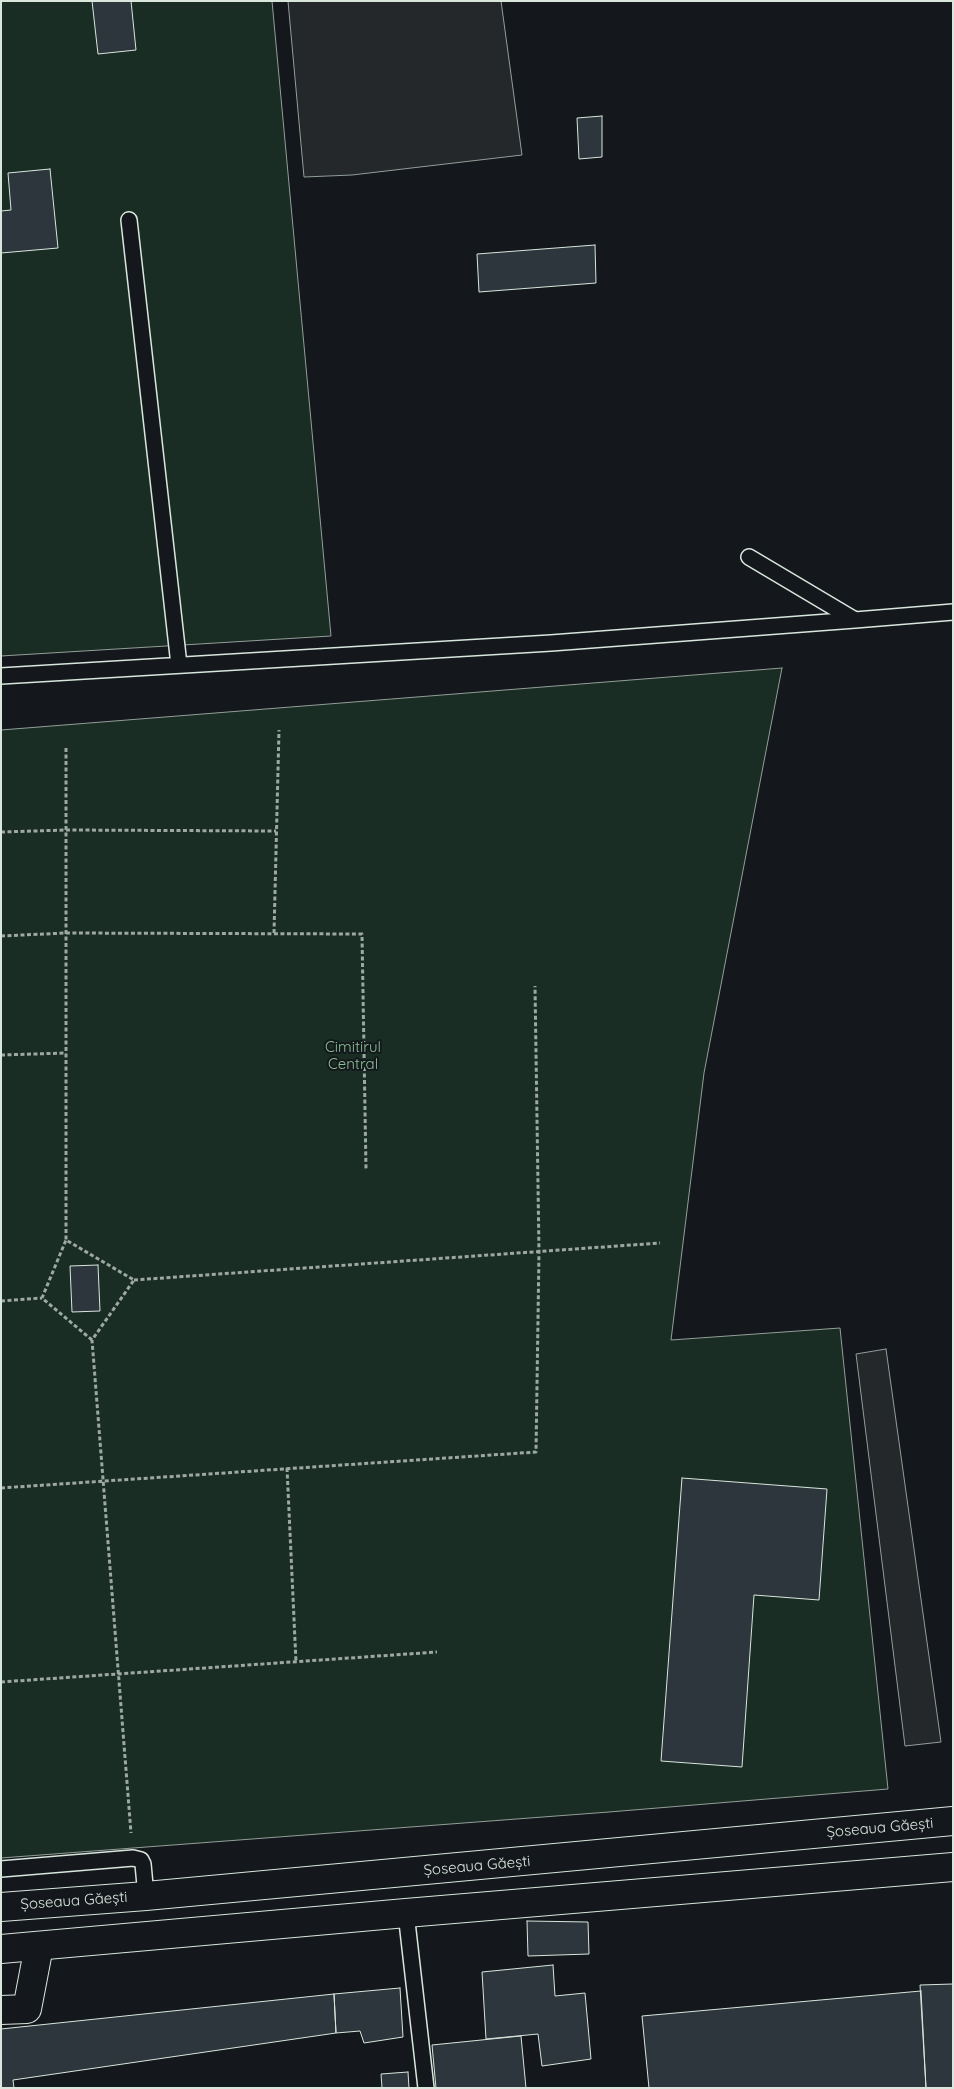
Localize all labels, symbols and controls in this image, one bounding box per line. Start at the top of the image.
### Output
park label: Cimitirul Central [325,1038,381,1073]
street label: Șoseaua Găești [826,1814,934,1842]
street label: Șoseaua Găești [423,1852,531,1880]
street label: Șoseaua Găești [20,1888,128,1914]

